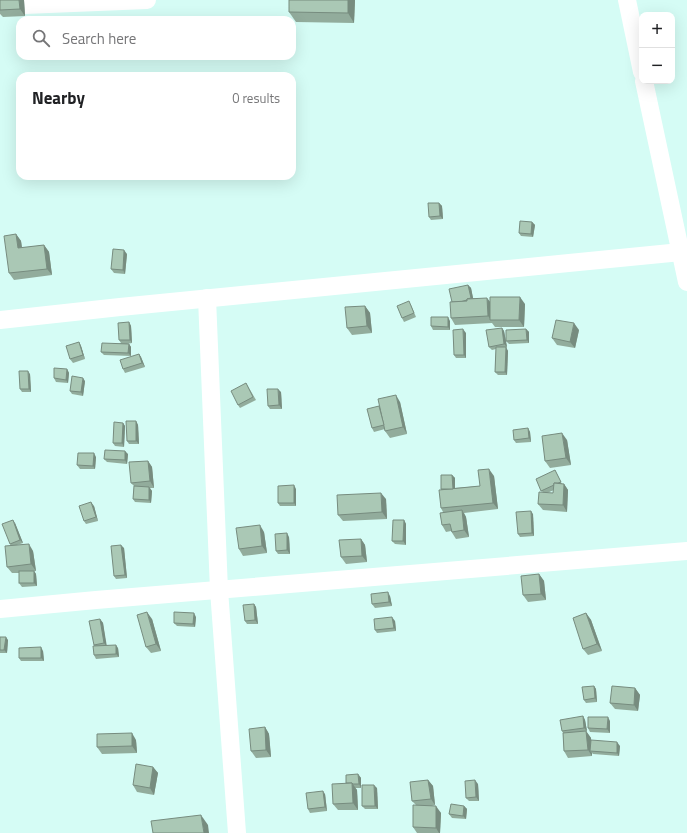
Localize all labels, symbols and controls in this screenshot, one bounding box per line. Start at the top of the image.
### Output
map controls [639,12,675,84]
button: + [639,12,675,48]
search box [16,16,296,60]
icon: search [30,27,52,49]
text: Search here [62,27,136,50]
button: − [639,48,675,84]
text: Nearby [32,85,85,111]
text: 0 results [232,88,280,108]

